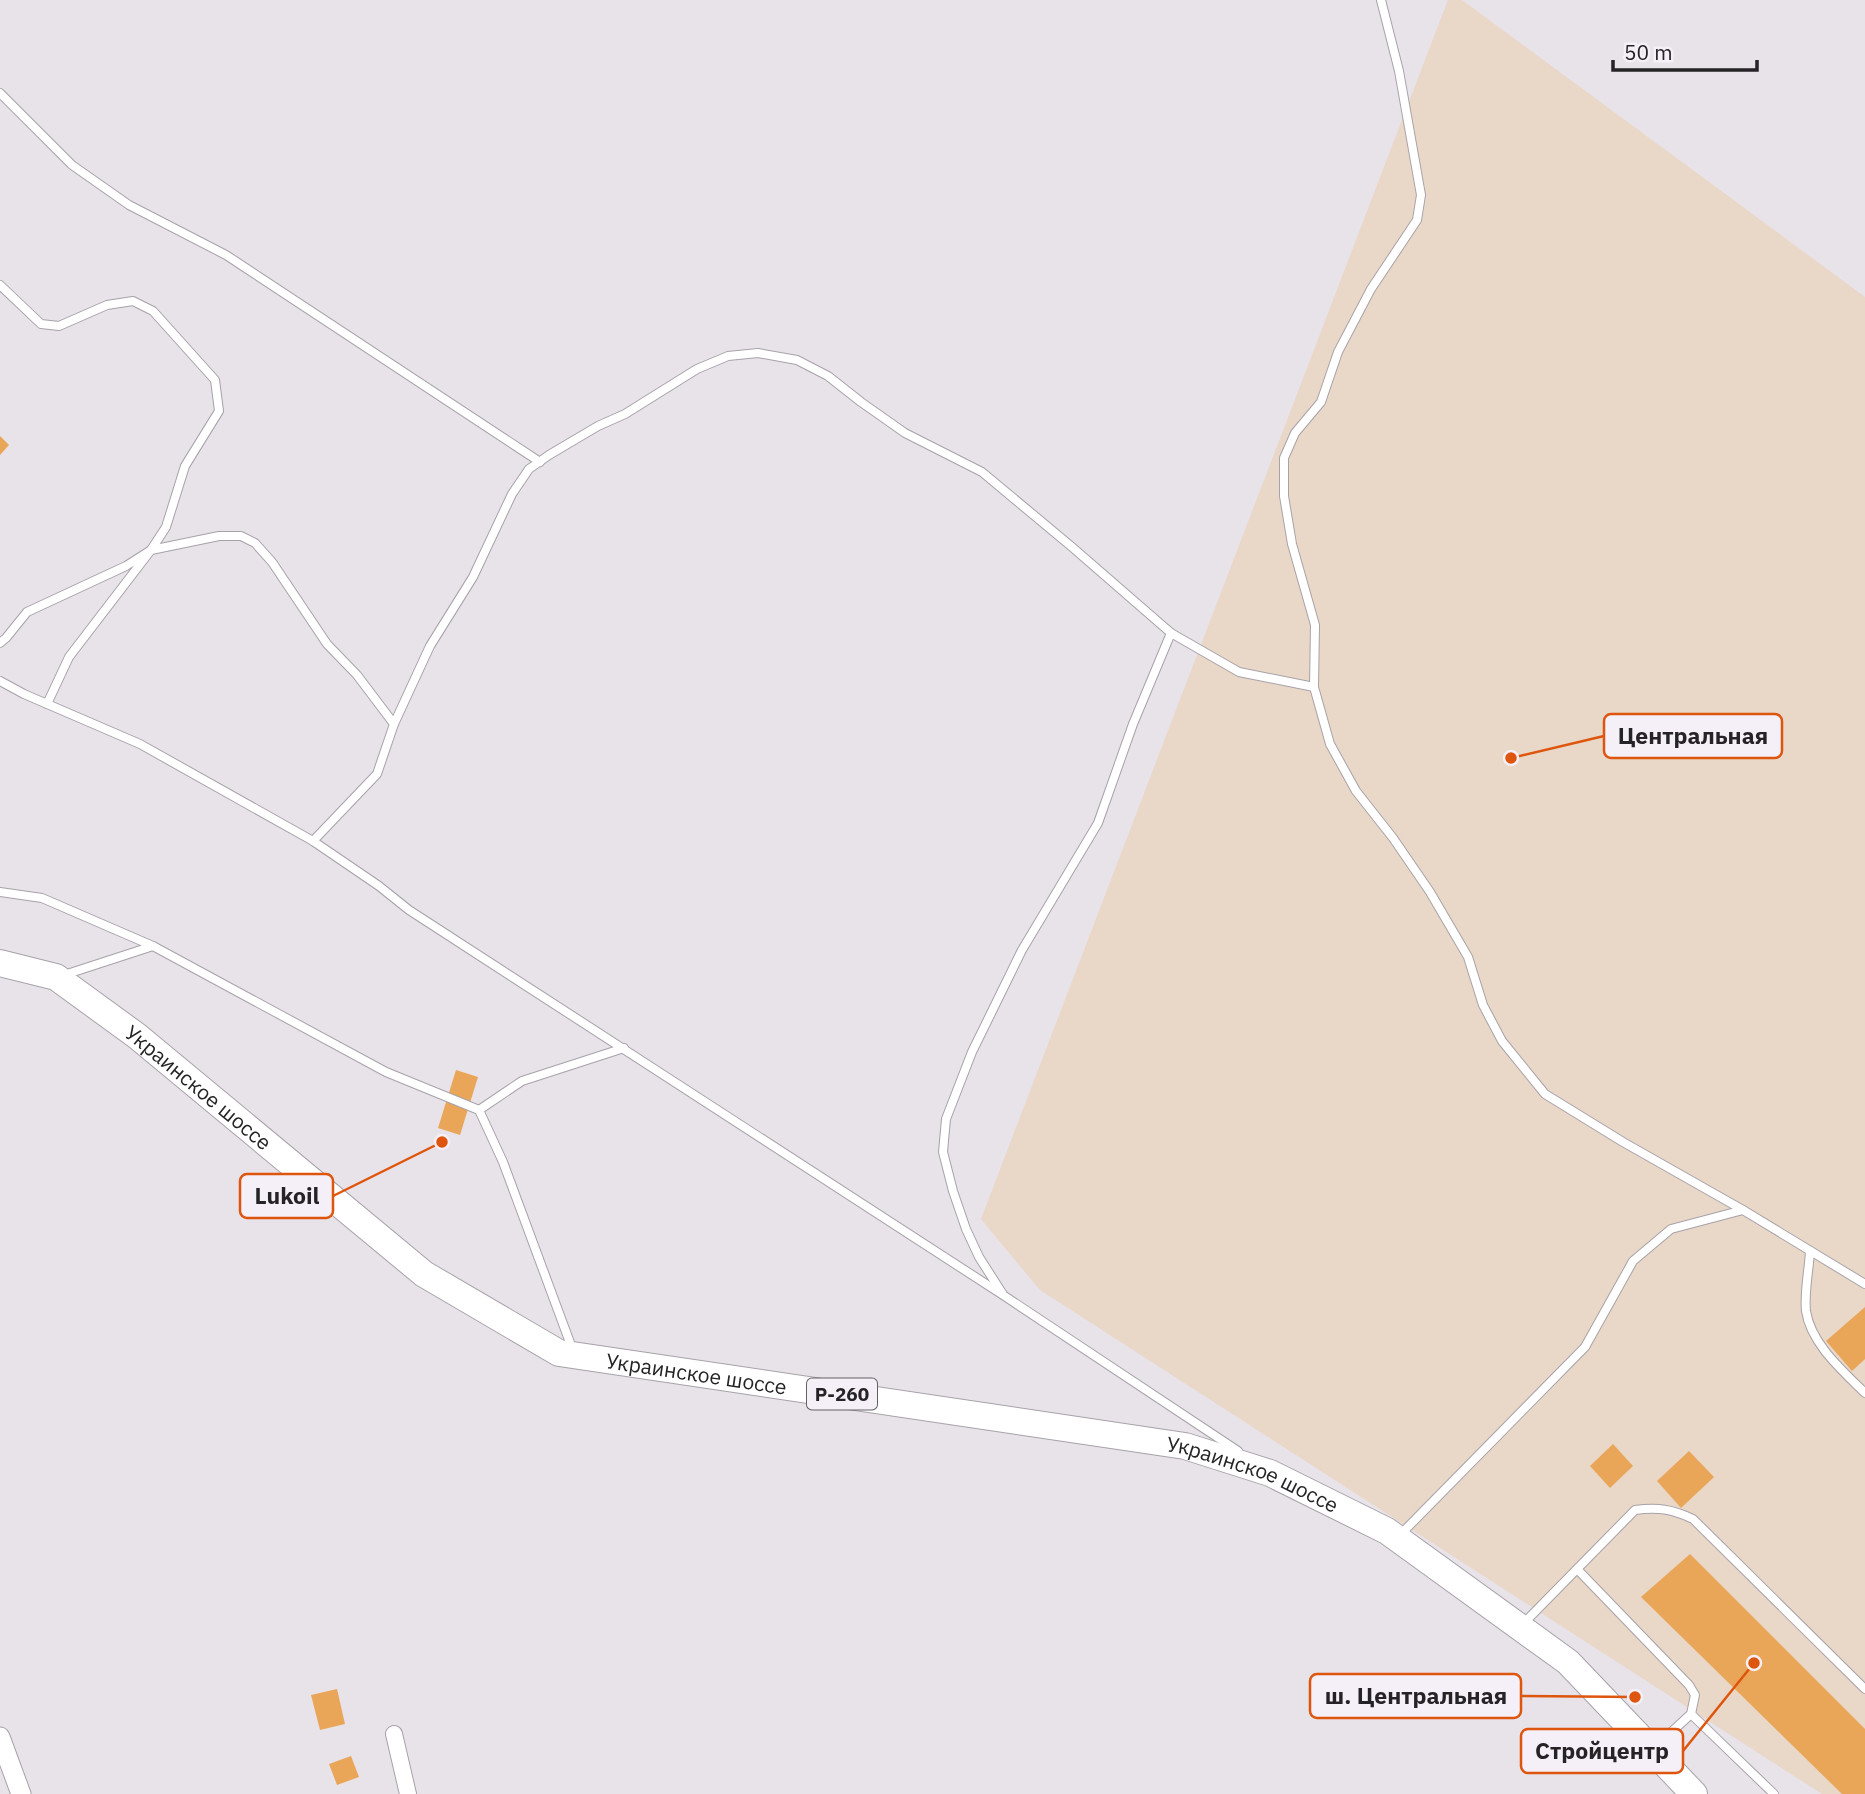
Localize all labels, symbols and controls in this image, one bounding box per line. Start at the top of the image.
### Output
scale bar [1613,28,1756,72]
text: 50 m [1624,38,1673,66]
callout: Центральная [1604,714,1782,758]
text: Центральная [1618,720,1768,750]
street label: Украинское шоссе [120,1018,278,1156]
callout: Lukoil [240,1174,333,1218]
text: Lukoil [255,1180,320,1210]
street label: Украинское шоссе [604,1346,789,1401]
road number: Р-260 [807,1378,877,1410]
street label: Украинское шоссе [1165,1429,1343,1519]
callout: ш. Центральная [1310,1674,1521,1718]
text: ш. Центральная [1325,1680,1507,1710]
callout: Стройцентр [1521,1729,1683,1773]
text: Стройцентр [1535,1735,1669,1765]

